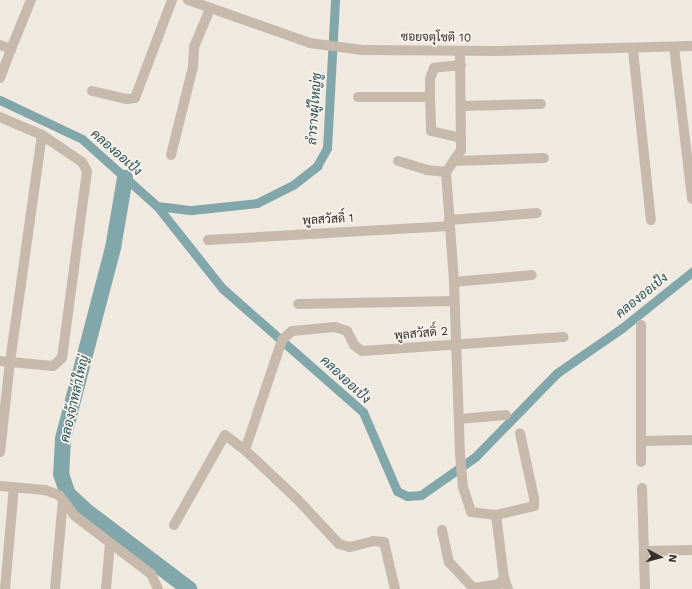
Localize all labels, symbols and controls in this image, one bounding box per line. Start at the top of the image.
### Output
street label: ซอยจตุโชติ 10 [401,30,471,46]
water label: ลำรางผู้ใหญ่ชู [305,72,325,146]
water label: คลองออเป้ง [87,127,145,179]
street label: พูลสวัสดิ์ 1 [302,211,354,229]
water label: คลองออเป้ง [613,270,671,322]
street label: พูลสวัสดิ์ 2 [394,324,448,344]
water label: คลองออเป้ง [317,353,373,407]
water label: คลองจ้าหล่าใหญ่ [57,354,93,444]
north arrow [640,537,680,577]
text: N [666,554,679,563]

